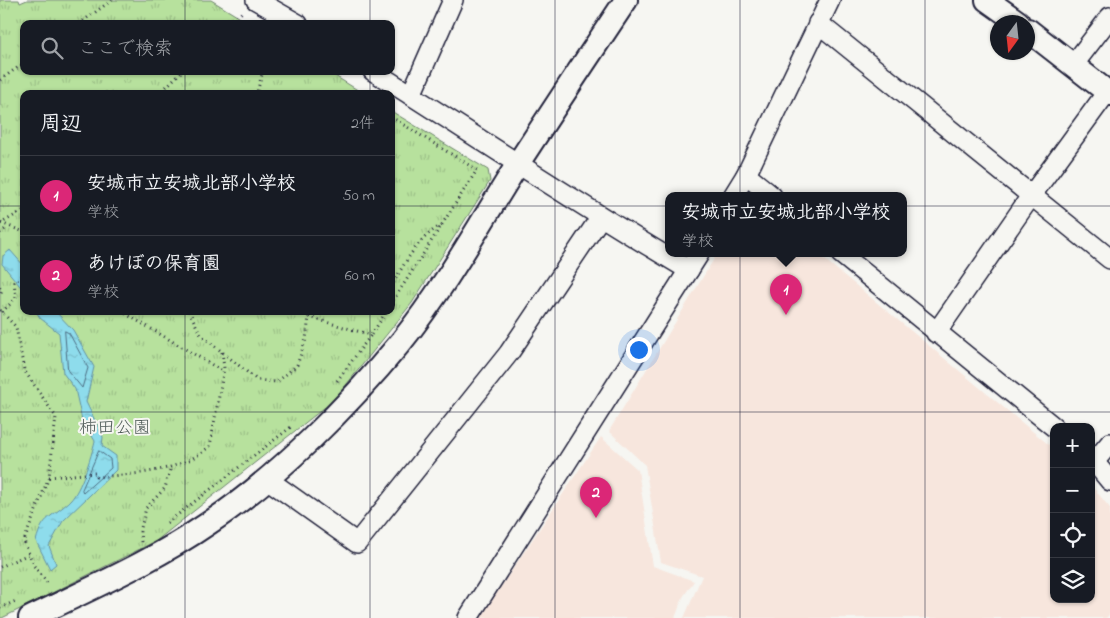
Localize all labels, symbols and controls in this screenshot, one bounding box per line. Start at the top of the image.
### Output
north arrow [990,15,1035,60]
search box [20,20,395,75]
icon: search [38,34,66,62]
text: ここで検索 [78,36,173,63]
text: 周辺 [40,110,82,140]
text: 2件 [351,112,375,136]
text: 安城市立安城北部小学校 [87,171,296,198]
text: 1 [53,184,59,208]
text: 50 m [343,184,375,208]
popup [665,192,907,257]
text: 安城市立安城北部小学校 [681,200,891,227]
text: 学校 [87,201,119,225]
text: 学校 [681,230,714,254]
text: あけぼの保育園 [87,251,221,278]
text: 2 [52,264,60,288]
text: 60 m [345,264,375,288]
pin: 1 [770,274,802,315]
text: 学校 [87,281,119,305]
your location [626,337,652,363]
park label: 柿田公園 [79,416,151,442]
map controls [1050,423,1095,603]
button: + [1050,423,1095,468]
button: − [1050,468,1095,513]
pin: 2 [580,477,612,518]
button: locate [1050,513,1095,558]
button: layers [1050,558,1095,603]

